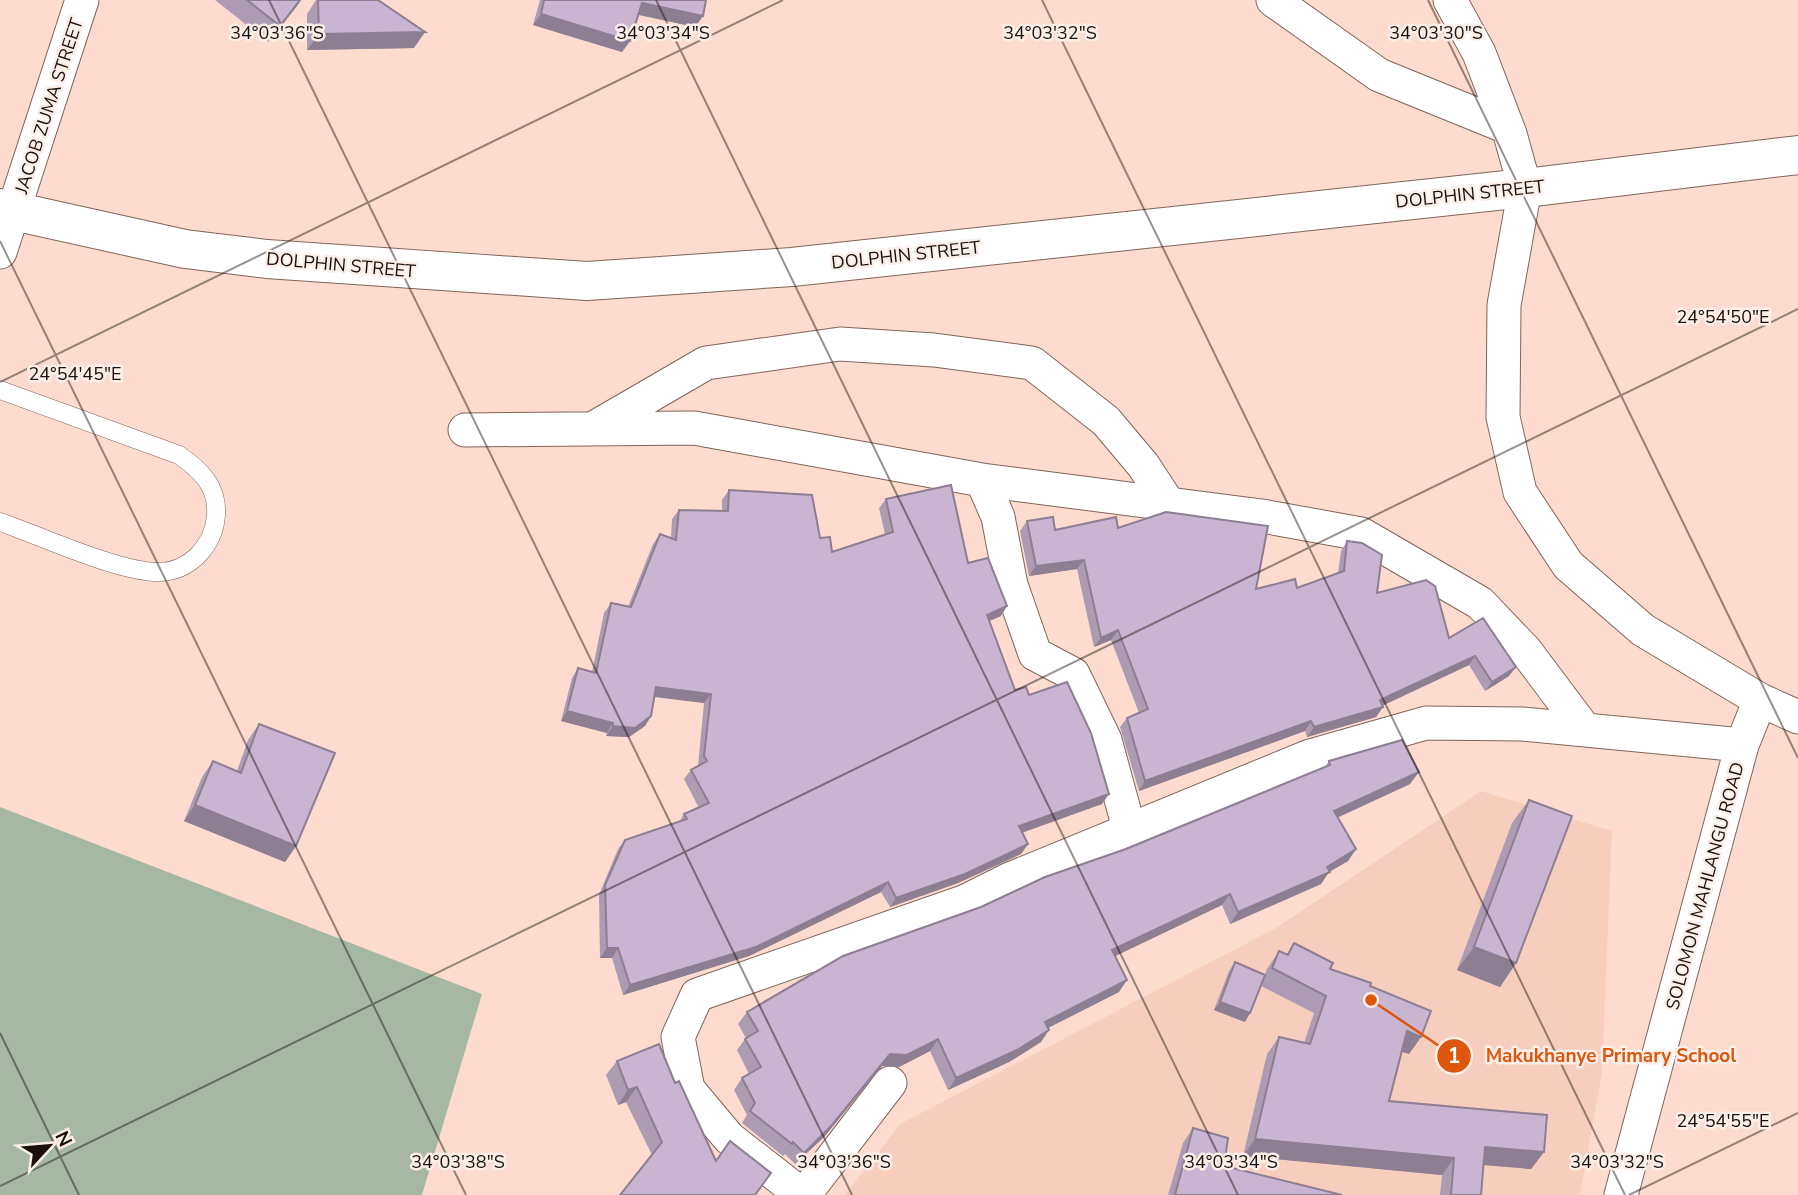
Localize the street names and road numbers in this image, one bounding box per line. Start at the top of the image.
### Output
street label: JACOB ZUMA STREET [9,15,89,198]
street label: DOLPHIN STREET [1394,174,1546,214]
street label: DOLPHIN STREET [830,235,982,275]
street label: DOLPHIN STREET [265,247,417,283]
street label: SOLOMON MAHLANGU ROAD [1660,759,1750,1013]

